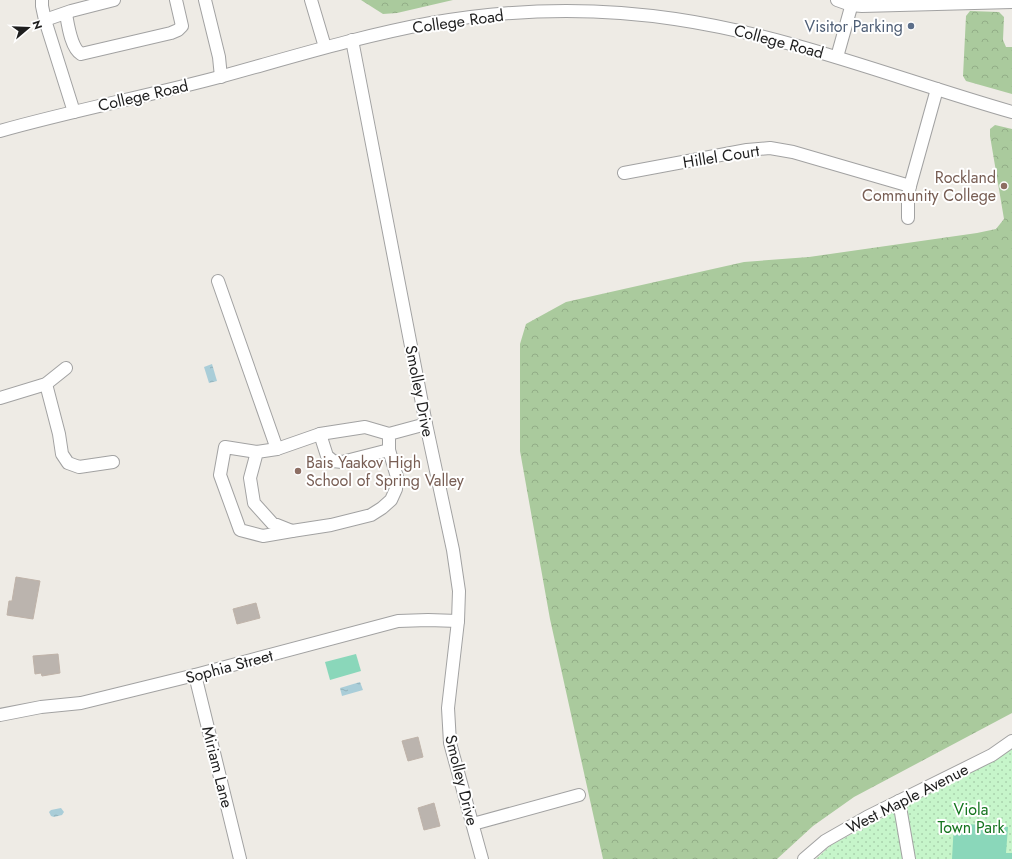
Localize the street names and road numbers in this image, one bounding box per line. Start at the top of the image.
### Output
street label: College Road [411,4,505,39]
street label: College Road [731,18,826,64]
street label: College Road [96,74,191,117]
street label: Hillel Court [681,139,761,174]
street label: Smolley Drive [399,343,440,439]
street label: Sophia Street [183,644,276,689]
street label: Miriam Lane [196,724,239,810]
street label: Smolley Drive [439,732,484,828]
street label: West Maple Avenue [842,758,972,839]

